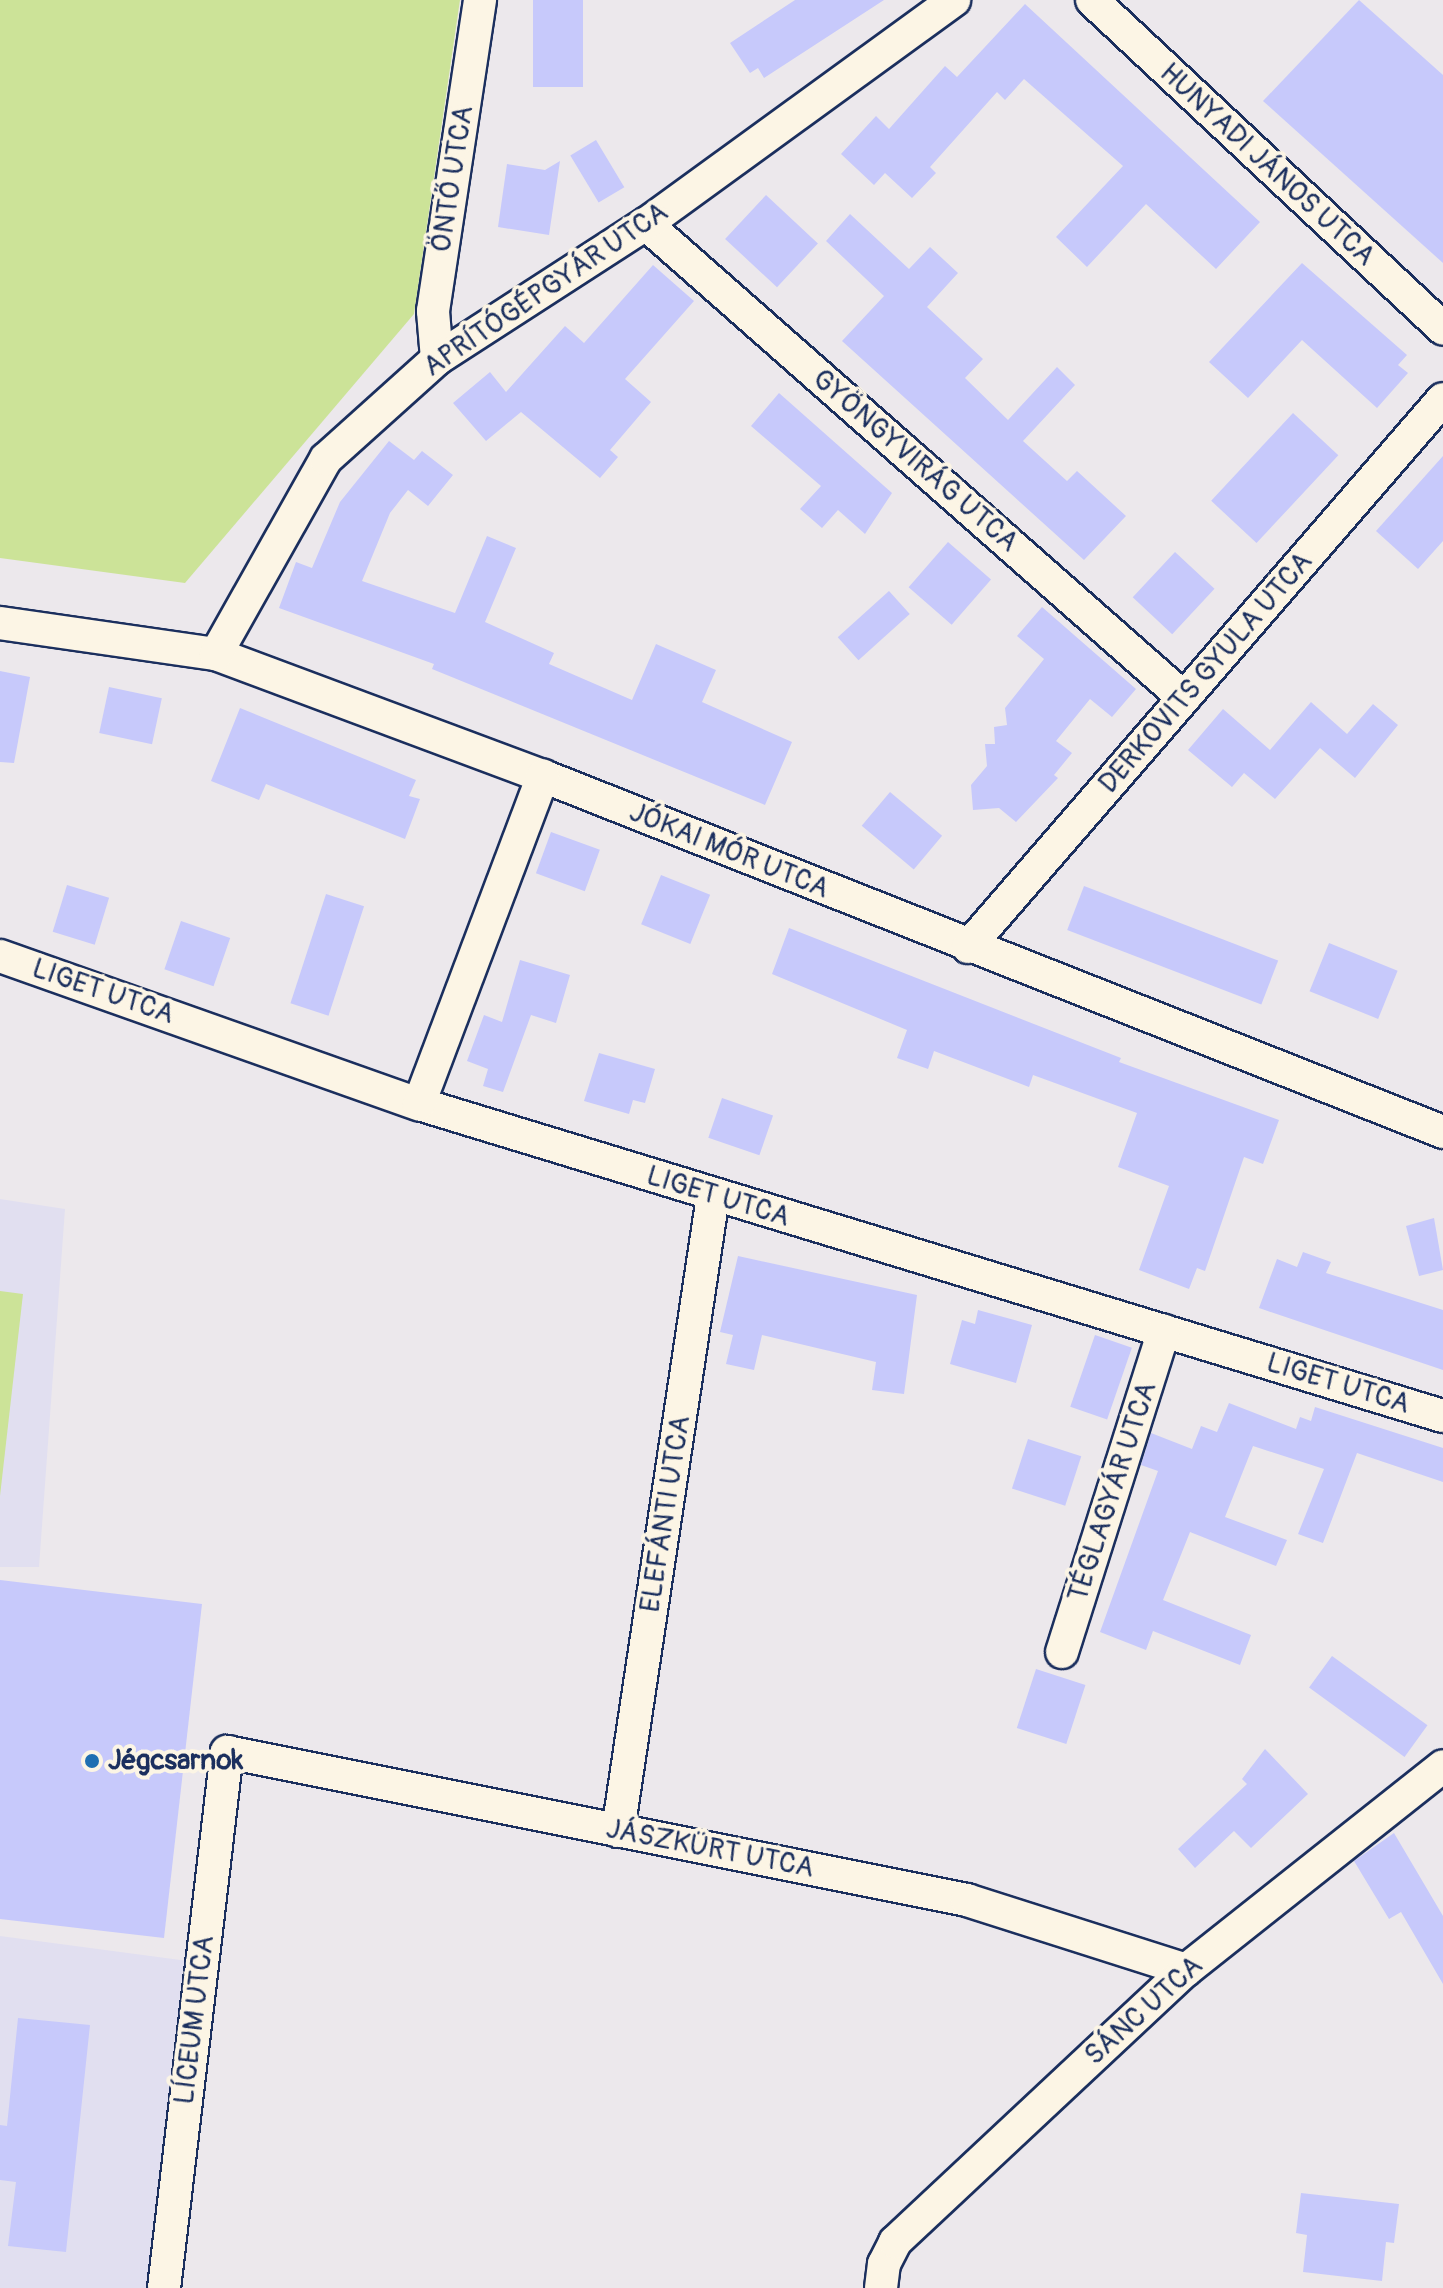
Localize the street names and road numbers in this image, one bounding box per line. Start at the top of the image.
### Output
street label: HUNYADI JÁNOS UTCA [1152,57,1382,273]
street label: ÖNTŐ UTCA [425,103,481,255]
street label: APRÍTÓGÉPGYÁR UTCA [417,196,675,384]
street label: GYÖNGYVIRÁG UTCA [805,363,1025,559]
street label: DERKOVITS GYULA UTCA [1092,546,1320,800]
street label: JÓKAI MÓR UTCA [624,796,834,906]
street label: LIGET UTCA [28,952,178,1032]
street label: LIGET UTCA [642,1159,794,1235]
street label: LIGET UTCA [1262,1346,1414,1422]
street label: TÉGLAGYÁR UTCA [1062,1378,1164,1606]
street label: ELEFÁNTI UTCA [634,1413,698,1615]
street label: JÁSZKÜRT UTCA [603,1812,817,1886]
street label: LÍCEUM UTCA [168,1934,222,2106]
street label: SÁNC UTCA [1078,1949,1210,2073]

